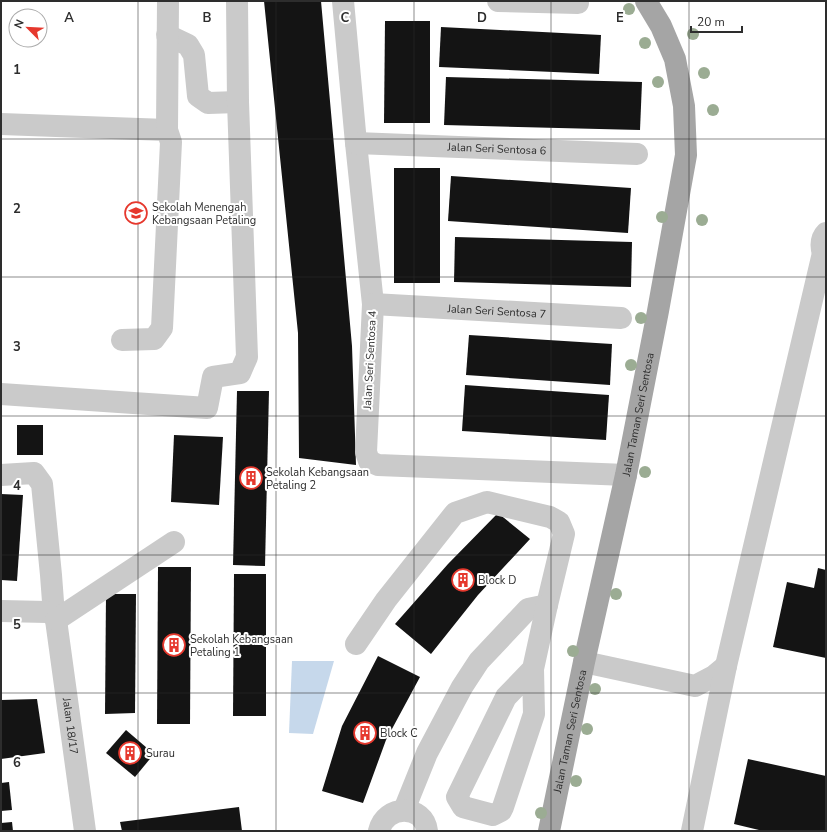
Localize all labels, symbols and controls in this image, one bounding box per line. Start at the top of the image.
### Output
north arrow [8,8,48,48]
scale bar [691,8,742,34]
text: A [64,9,74,27]
text: B [203,9,212,27]
text: C [341,9,350,27]
text: D [477,9,487,27]
text: E [616,9,624,27]
text: 20 m [697,14,725,30]
text: N [11,17,28,31]
text: 1 [13,61,21,79]
street label: Jalan Seri Sentosa 6 [446,139,547,158]
text: 2 [13,200,21,218]
school or university icon: Sekolah Menengah Kebangsaan Petaling [123,200,149,226]
place label: Sekolah Menengah Kebangsaan Petaling [152,200,256,228]
street label: Jalan Seri Sentosa 7 [446,301,547,321]
street label: Jalan Seri Sentosa 4 [360,310,380,411]
text: 3 [13,338,21,356]
street label: Jalan Taman Seri Sentosa [618,351,657,478]
building icon: Sekolah Kebangsaan Petaling 2 [238,465,264,491]
place label: Sekolah Kebangsaan Petaling 2 [266,465,369,493]
text: 4 [13,477,21,495]
building icon: Block D [450,567,476,593]
place label: Block D [478,573,516,588]
text: 5 [13,616,21,634]
building icon: Sekolah Kebangsaan Petaling 1 [161,632,187,658]
place label: Sekolah Kebangsaan Petaling 1 [190,632,293,660]
street label: Jalan Taman Seri Sentosa [549,668,590,795]
street label: Jalan 18/17 [59,696,82,755]
building icon: Block C [352,720,378,746]
place label: Block C [380,726,418,741]
building icon: Surau [117,740,143,766]
place label: Surau [146,746,175,761]
text: 6 [13,754,21,772]

